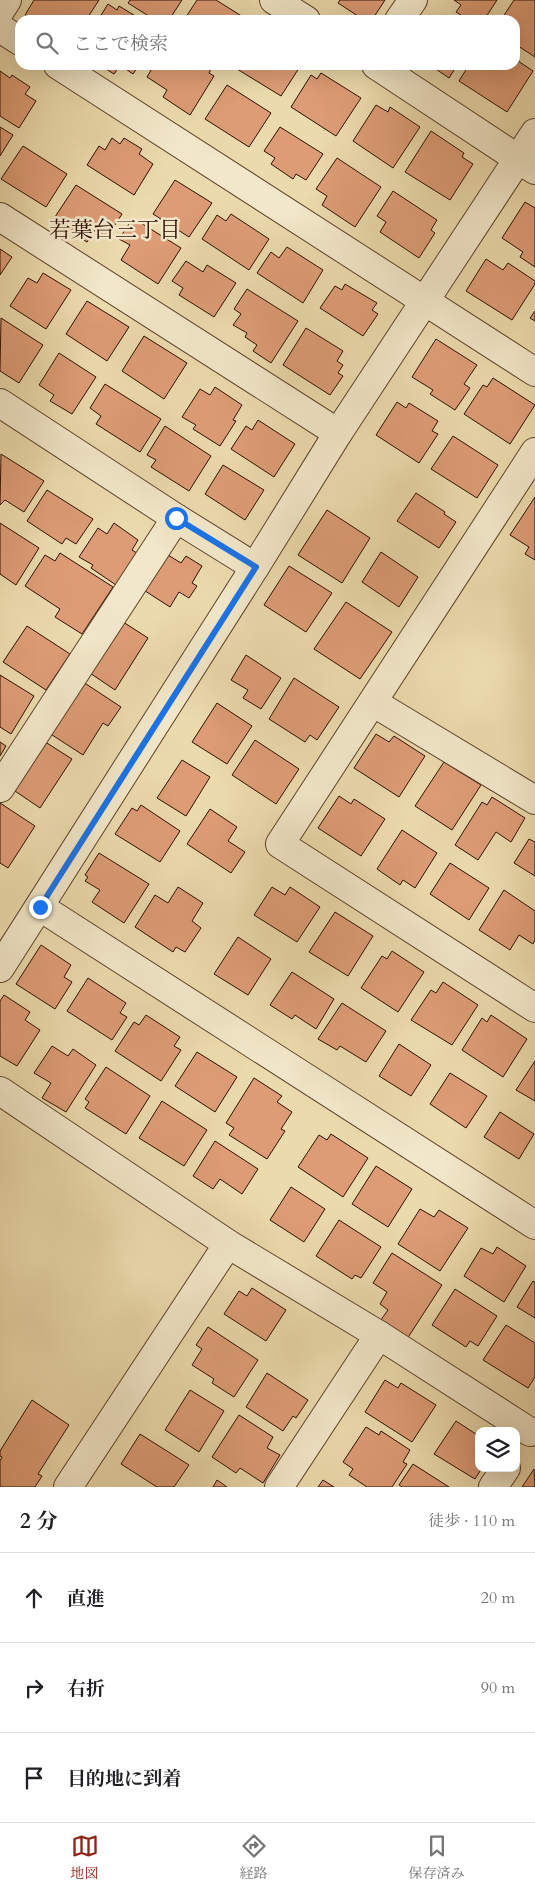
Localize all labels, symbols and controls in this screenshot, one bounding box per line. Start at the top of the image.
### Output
search box [15,15,520,70]
icon: search [33,29,61,57]
text: ここで検索 [73,31,168,57]
district label: 若葉台三丁目 [49,215,181,245]
route start [165,507,188,530]
route end [29,896,52,919]
map controls [475,1427,520,1472]
button: layers [475,1427,520,1472]
text: 2 分 [20,1507,57,1536]
text: 徒歩 · 110 m [428,1510,515,1532]
icon: ahead [20,1584,48,1612]
text: 直進 [67,1586,105,1612]
text: 20 m [481,1587,515,1609]
icon: right [20,1674,48,1702]
text: 右折 [67,1676,105,1702]
text: 90 m [481,1677,515,1699]
icon: arrive [20,1764,48,1792]
text: 目的地に到着 [67,1766,181,1792]
tab: 地図 [71,1832,99,1883]
tab: 経路 [240,1832,268,1883]
tab: 保存済み [409,1832,465,1883]

